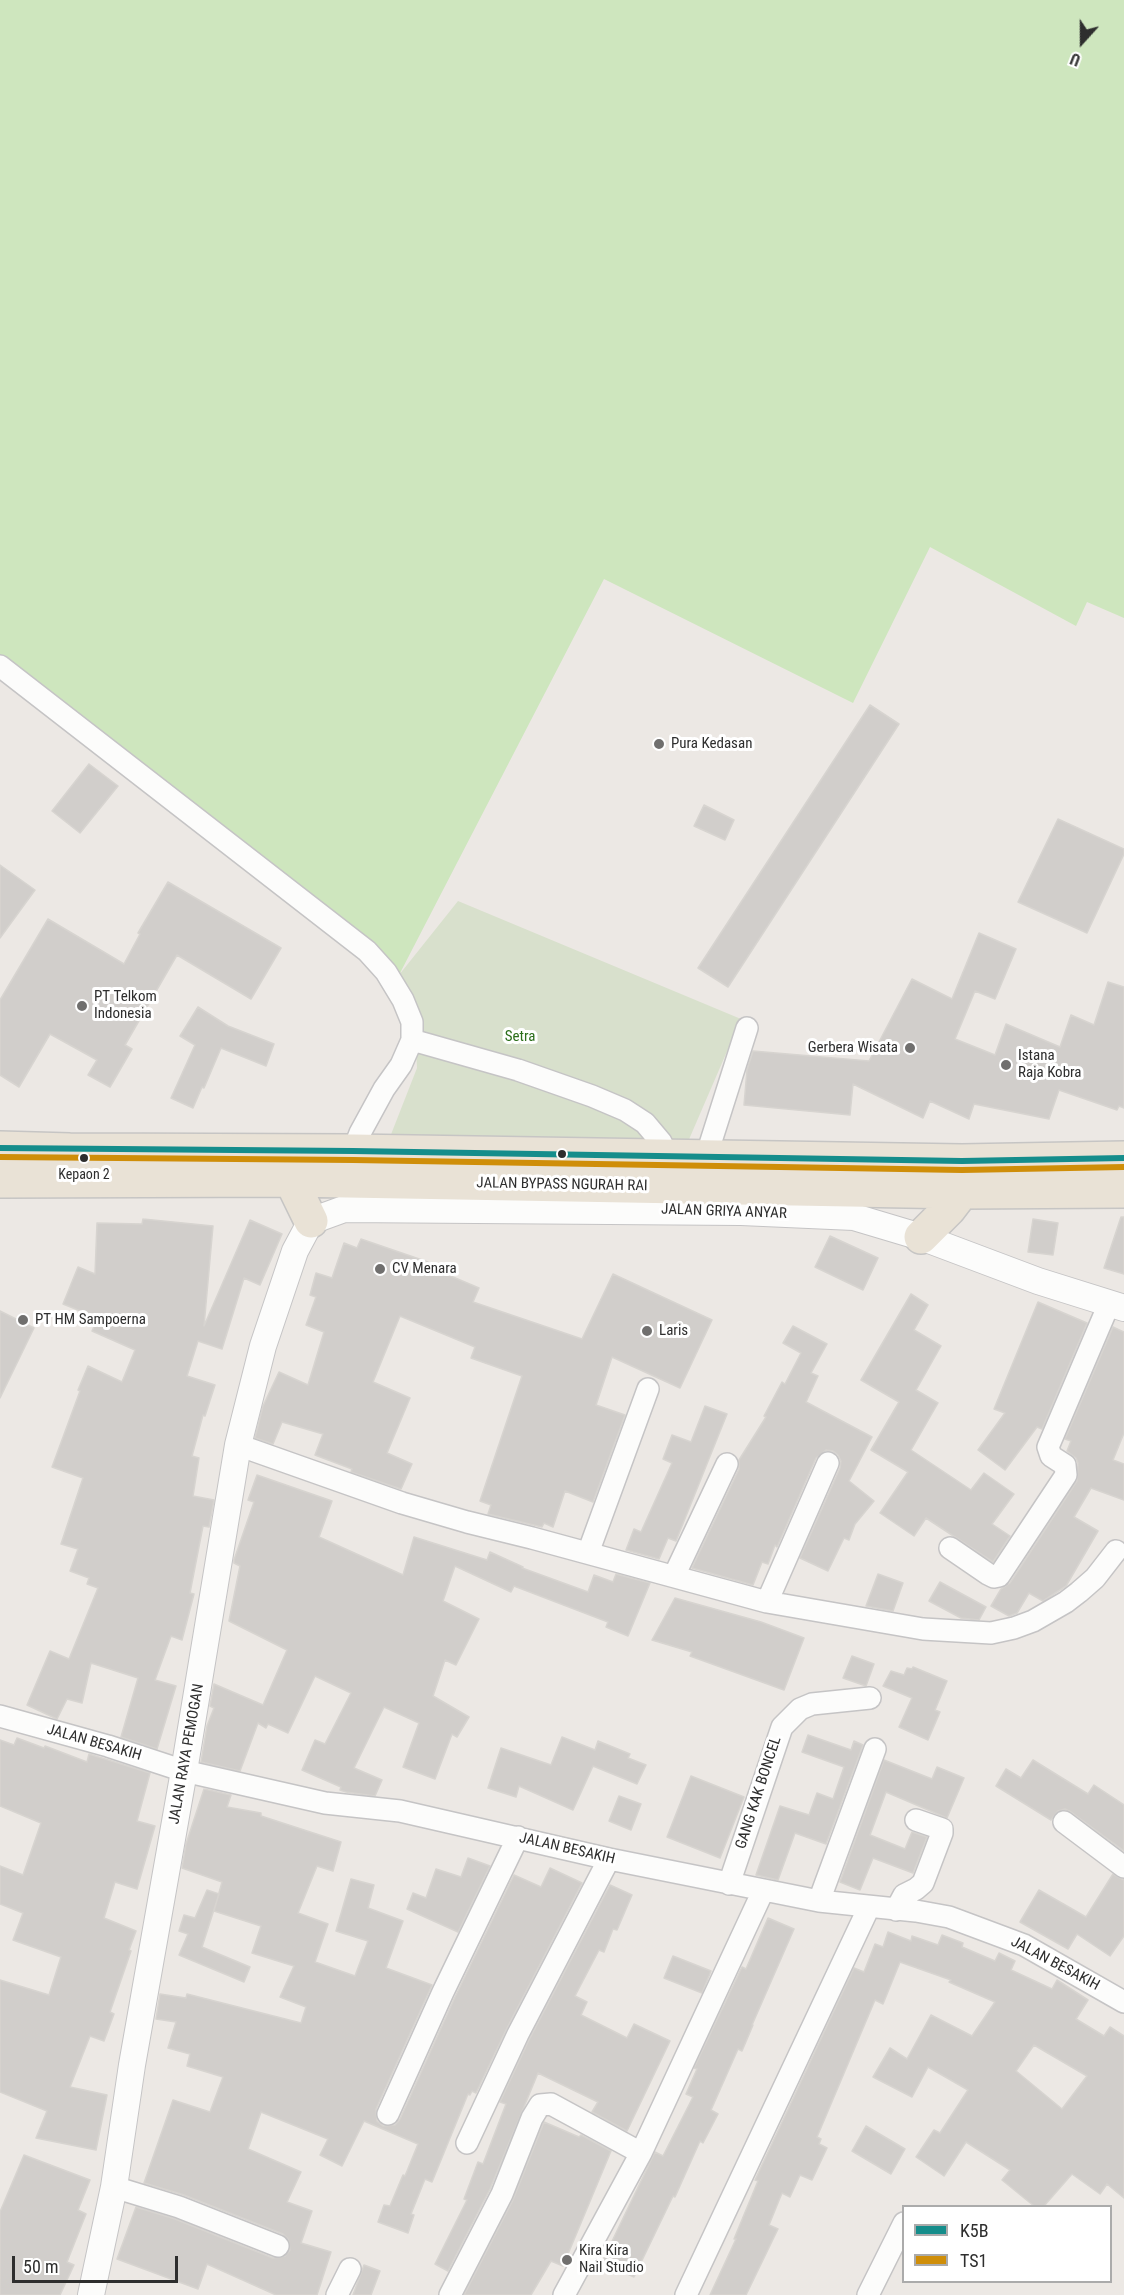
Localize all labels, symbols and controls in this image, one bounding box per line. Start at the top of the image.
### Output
north arrow [1052,12,1112,72]
text: U [1068,49,1083,70]
place label: Pura Kedasan [671,735,752,753]
marker: Pura Kedasan [652,737,666,751]
place label: PT Telkom Indonesia [94,988,157,1023]
marker: PT Telkom Indonesia [75,999,89,1013]
park label: Setra [505,1028,535,1046]
place label: Gerbera Wisata [808,1039,898,1057]
marker: Gerbera Wisata [903,1041,917,1055]
place label: Istana Raja Kobra [1018,1047,1082,1082]
marker: Istana Raja Kobra [999,1058,1013,1072]
unlabelled marker [556,1148,568,1160]
marker: Kepaon 2 [78,1152,90,1164]
place label: Kepaon 2 [58,1167,110,1183]
street label: JALAN BYPASS NGURAH RAI [476,1175,648,1195]
street label: JALAN GRIYA ANYAR [661,1201,787,1223]
place label: CV Menara [392,1260,457,1278]
marker: CV Menara [373,1262,387,1276]
place label: PT HM Sampoerna [35,1311,146,1329]
marker: PT HM Sampoerna [16,1313,30,1327]
place label: Laris [659,1322,688,1340]
marker: Laris [640,1324,654,1338]
street label: JALAN RAYA PEMOGAN [166,1682,208,1826]
street label: JALAN BESAKIH [45,1721,143,1765]
street label: GANG KAK BONCEL [732,1735,786,1851]
street label: JALAN BESAKIH [517,1829,617,1869]
street label: JALAN BESAKIH [1008,1933,1102,1995]
legend [902,2205,1112,2283]
text: K5B [960,2220,989,2241]
place label: Kira Kira Nail Studio [579,2242,644,2277]
scale bar [15,2244,182,2282]
text: TS1 [960,2250,987,2271]
marker: Kira Kira Nail Studio [560,2253,574,2267]
text: 50 m [23,2256,58,2277]

